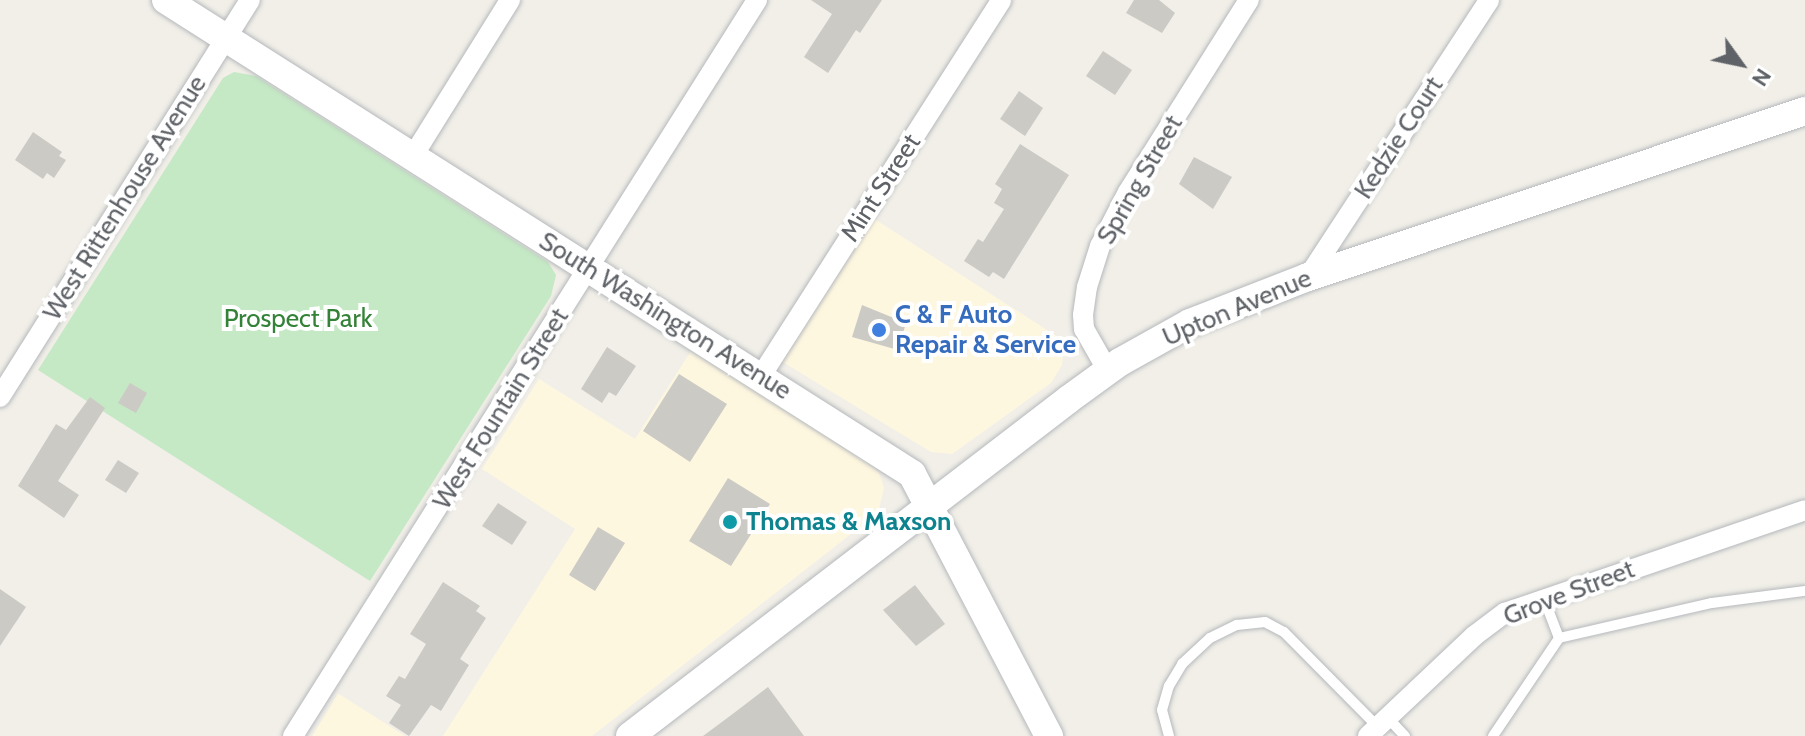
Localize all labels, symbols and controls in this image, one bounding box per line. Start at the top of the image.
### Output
north arrow [1701,24,1781,104]
text: N [1746,63,1777,91]
street label: West Rittenhouse Avenue [37,70,213,326]
street label: Kedzie Court [1348,71,1450,205]
street label: Spring Street [1091,110,1189,250]
street label: Mint Street [835,128,927,248]
street label: South Washington Avenue [533,226,797,406]
street label: Upton Avenue [1158,263,1316,353]
place label: C & F Auto Repair & Service [895,299,1076,360]
park label: Prospect Park [224,303,372,335]
street label: West Fountain Street [427,303,575,515]
marker: C & F Auto Repair & Service [870,321,888,339]
place label: Thomas & Maxson [746,506,951,538]
marker: Thomas & Maxson [721,513,739,531]
street label: Grove Street [1499,554,1639,632]

